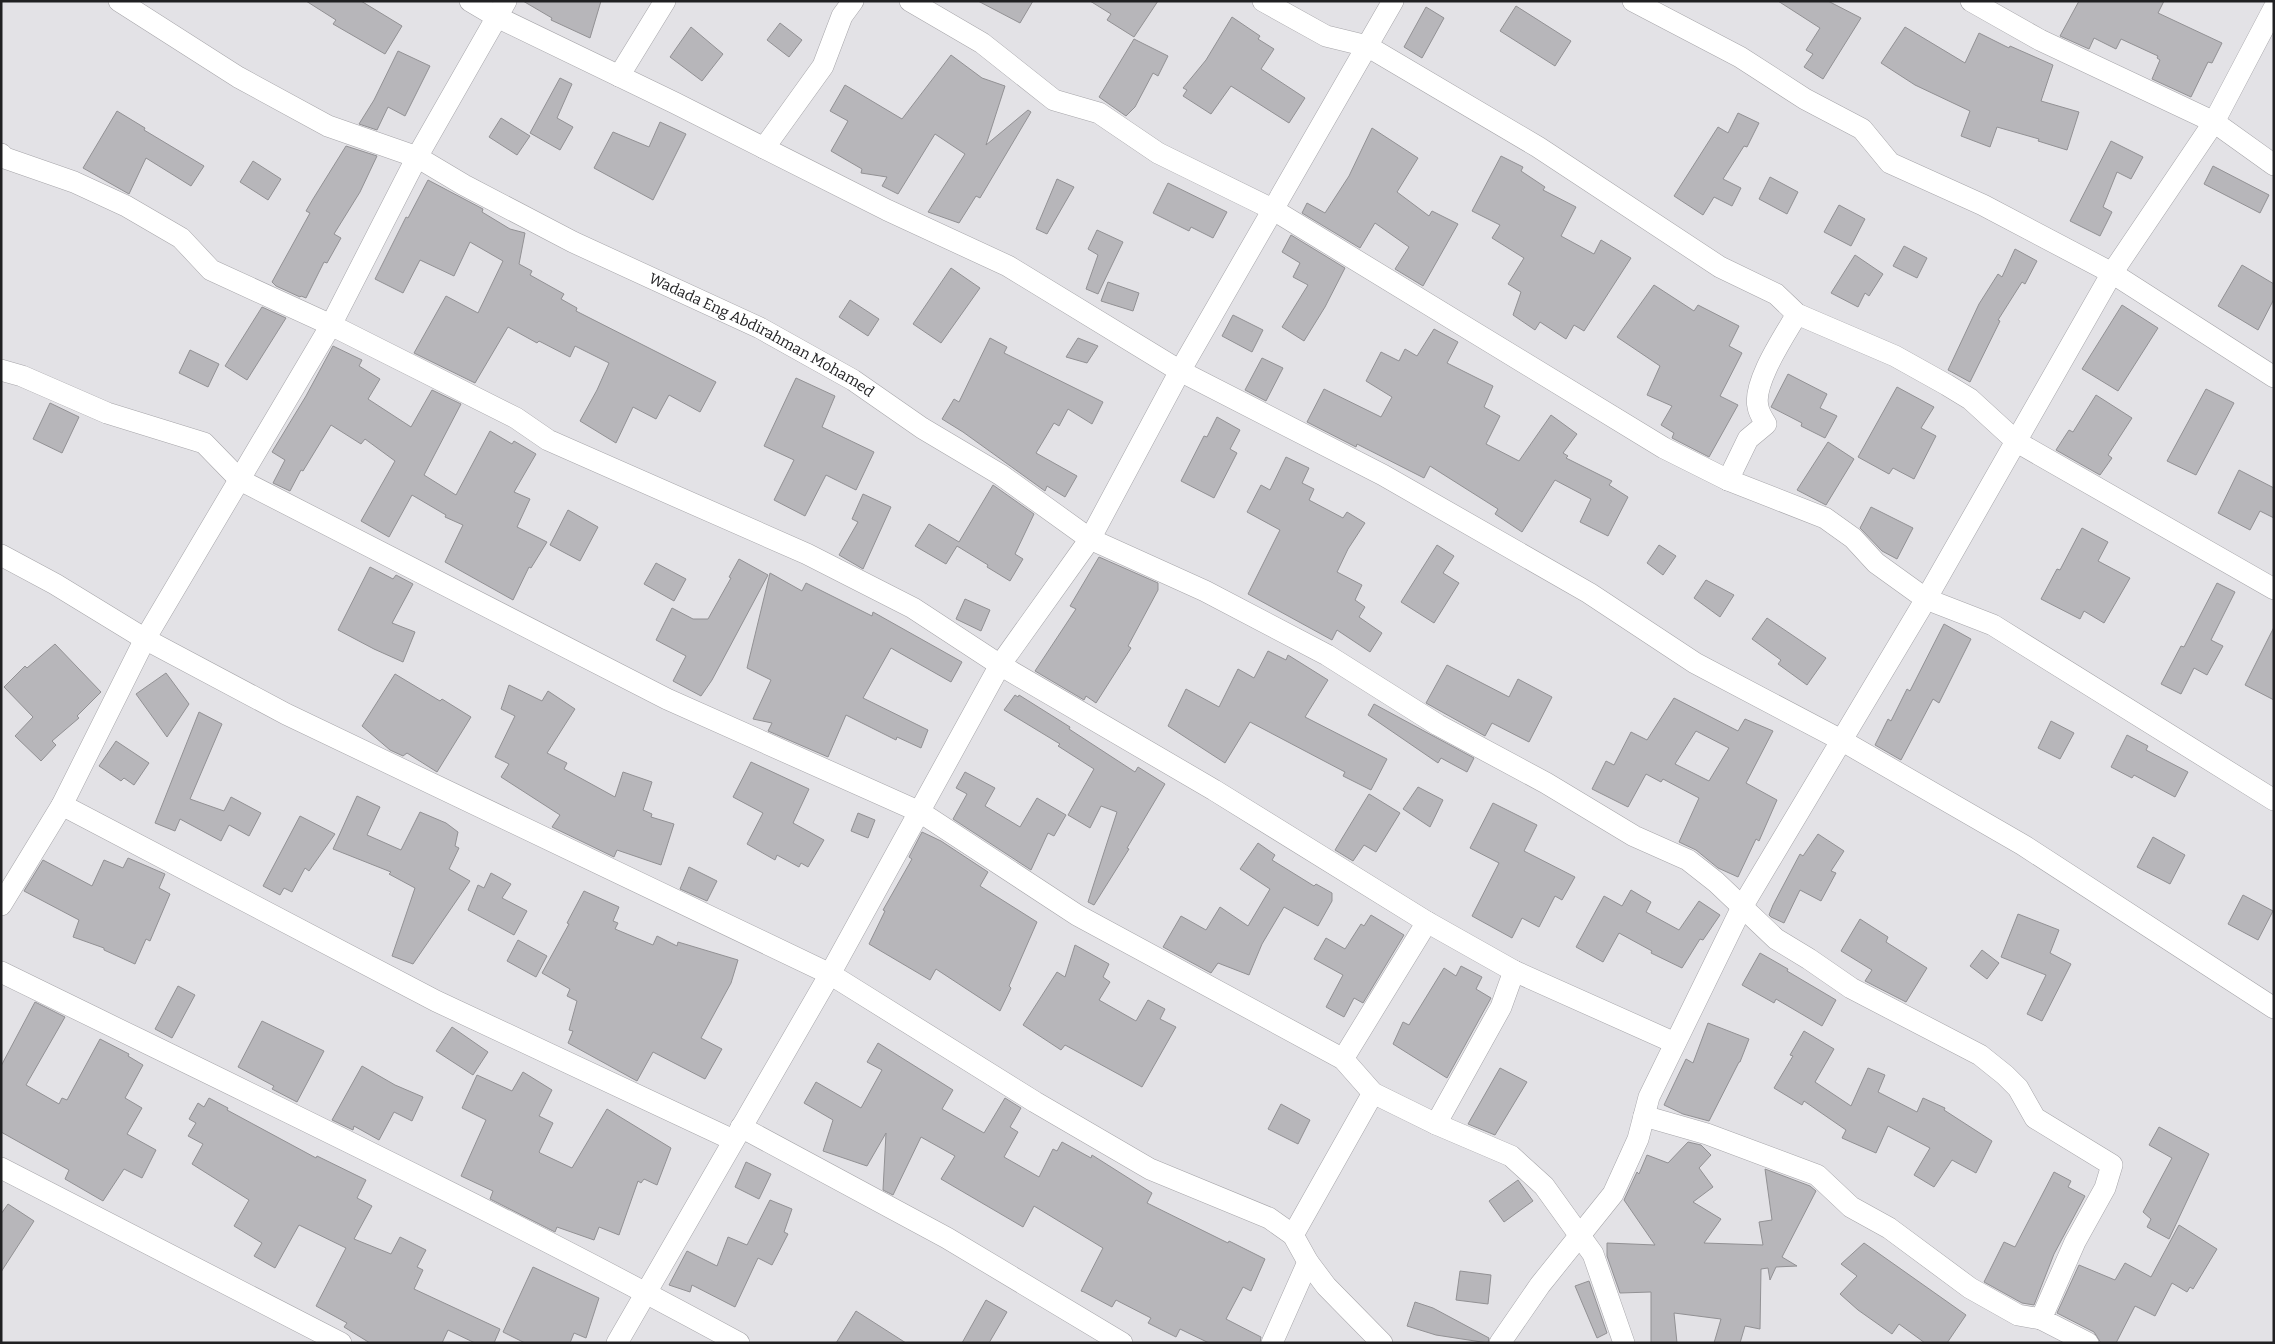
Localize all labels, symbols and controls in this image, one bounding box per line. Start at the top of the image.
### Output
street label: Wadada Eng Abdirahman Mohamed [646,269,878,401]

